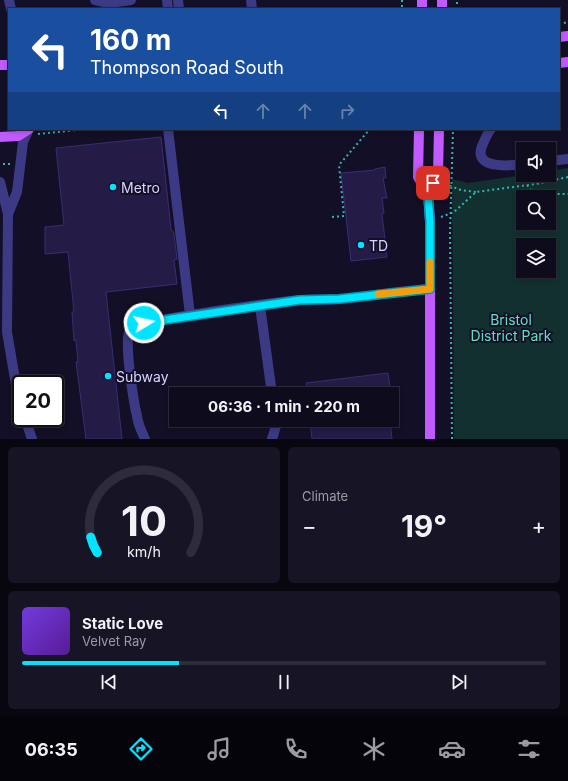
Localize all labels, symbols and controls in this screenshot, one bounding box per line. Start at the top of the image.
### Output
text: 160 m [90,23,171,57]
icon: left [24,24,76,76]
text: Thompson Road South [90,57,284,78]
icon: left [210,100,232,122]
icon: ahead [252,100,274,122]
icon: ahead [294,100,316,122]
icon: right [336,100,358,122]
map controls [516,142,556,278]
button: sound [516,142,556,182]
pin [416,166,450,200]
icon: arrive [422,172,444,194]
place label: Metro [121,179,160,196]
marker: Metro [108,182,118,192]
button: search [516,190,556,230]
place label: TD [369,237,388,254]
button: layers [516,238,556,278]
marker: TD [356,240,366,250]
position arrow [123,302,165,344]
park label: Bristol District Park [471,311,552,344]
place label: Subway [116,368,169,385]
marker: Subway [103,371,113,381]
speed limit sign: 20 [12,375,64,427]
text: 06:36 · 1 min · 220 m [208,397,360,416]
text: Climate [302,488,348,504]
text: 10 [121,496,167,546]
text: 19° [401,508,447,544]
text: − [302,513,317,539]
text: + [531,513,546,539]
text: km/h [127,543,161,560]
text: Static Love [82,614,163,633]
text: Velvet Ray [82,633,146,649]
icon: previous [98,671,120,693]
icon: pause [273,671,295,693]
icon: next [448,671,470,693]
icon: directions [127,735,155,763]
icon: music [205,735,233,763]
icon: phone [282,735,310,763]
icon: climate [360,735,388,763]
icon: car [438,735,466,763]
icon: filters [515,735,543,763]
text: 06:35 [25,739,78,760]

